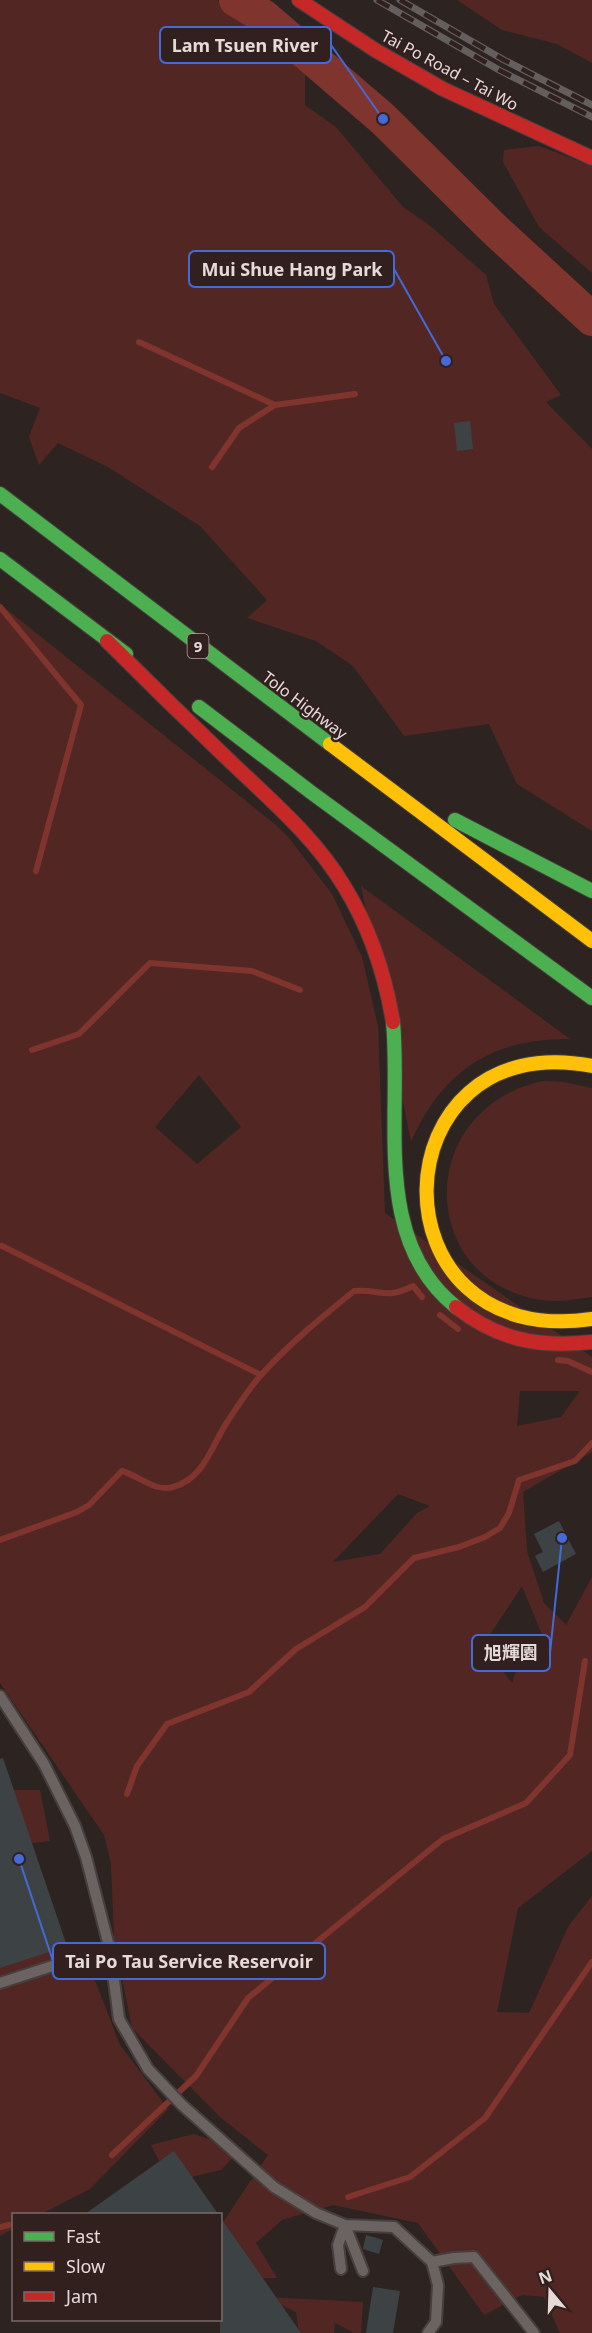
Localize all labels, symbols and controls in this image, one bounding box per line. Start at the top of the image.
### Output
street label: Tai Po Road – Tai Wo [378,25,522,115]
callout: Lam Tsuen River [160,27,331,63]
text: Lam Tsuen River [172,33,318,57]
callout: Mui Shue Hang Park [189,251,394,287]
text: Mui Shue Hang Park [202,257,383,281]
road number: 9 [188,634,208,658]
street label: Tolo Highway [258,666,353,745]
callout: 旭輝園 [472,1635,550,1671]
text: 旭輝園 [484,1640,538,1664]
callout: Tai Po Tau Service Reservoir [53,1943,325,1979]
text: Tai Po Tau Service Reservoir [65,1949,313,1973]
legend [12,2213,222,2321]
text: Fast [66,2224,101,2248]
text: Slow [66,2254,105,2278]
north arrow [520,2261,580,2321]
text: N [535,2264,555,2289]
text: Jam [64,2284,98,2308]

